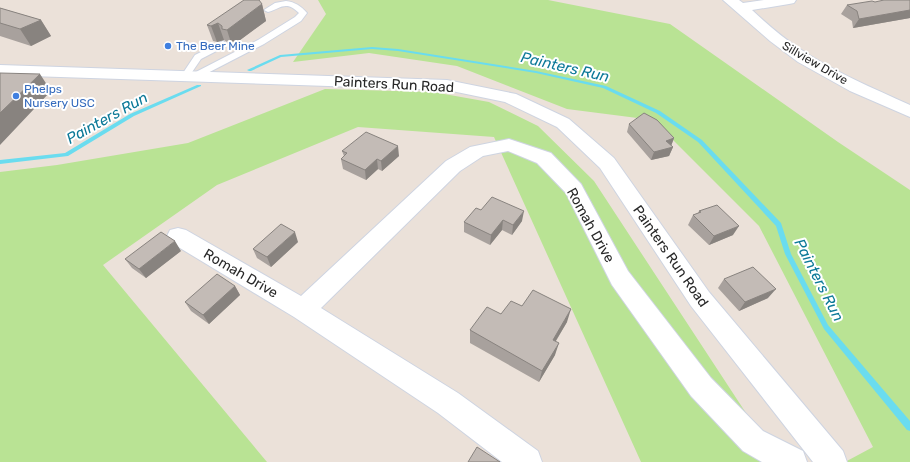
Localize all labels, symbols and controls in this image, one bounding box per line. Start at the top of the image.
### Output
place label: The Beer Mine [176,39,255,53]
street label: Sillview Drive [780,39,851,88]
marker: The Beer Mine [163,41,173,51]
water label: Painters Run [519,48,611,86]
street label: Painters Run Road [333,73,454,96]
place label: Phelps Nursery USC [24,82,95,110]
water label: Painters Run [63,88,151,148]
marker: Phelps Nursery USC [11,91,21,101]
street label: Romah Drive [563,185,618,266]
street label: Painters Run Road [629,202,712,310]
water label: Painters Run [790,236,848,324]
street label: Romah Drive [201,245,281,302]

